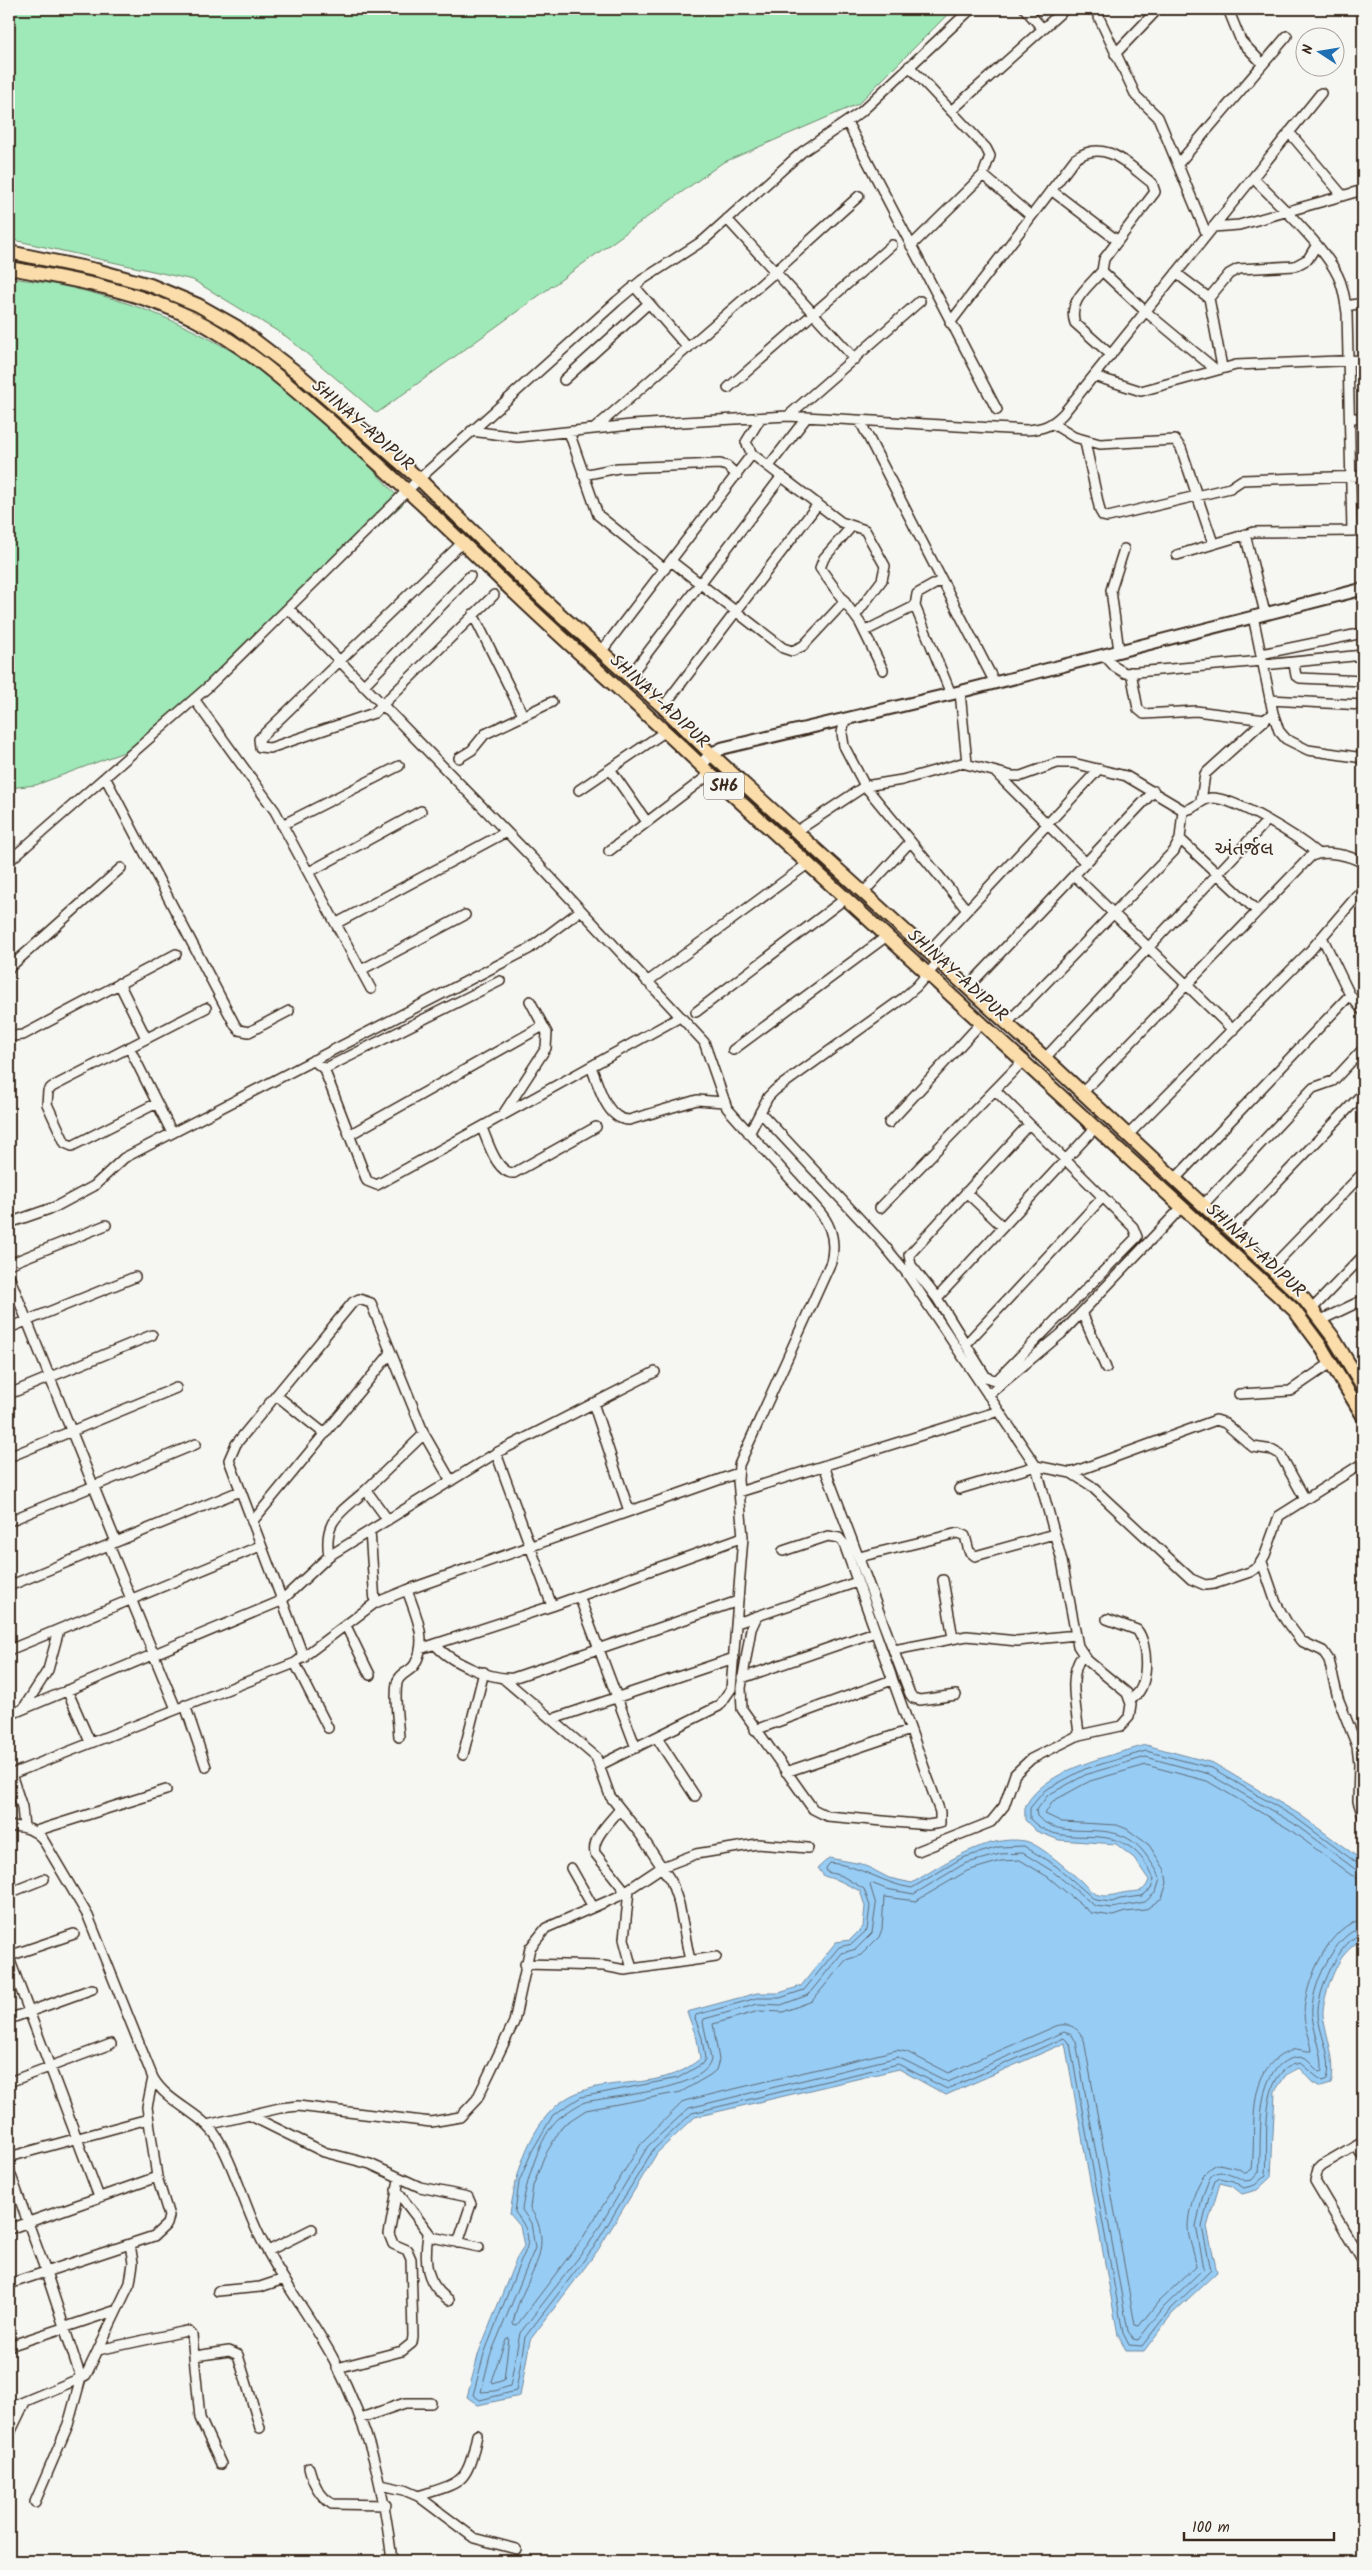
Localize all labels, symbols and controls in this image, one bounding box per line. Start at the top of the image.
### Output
north arrow [1294,28,1344,78]
text: N [1297,43,1320,56]
street label: SHINAY-ADIPUR [304,373,420,479]
street label: SHINAY-ADIPUR [602,648,716,756]
road number: SH6 [704,772,744,799]
district label: અંતર્જલ [1215,834,1273,866]
street label: SHINAY-ADIPUR [900,922,1014,1030]
street label: SHINAY-ADIPUR [1198,1197,1312,1305]
scale bar [1184,2510,1334,2542]
text: 100 m [1192,2516,1230,2540]

